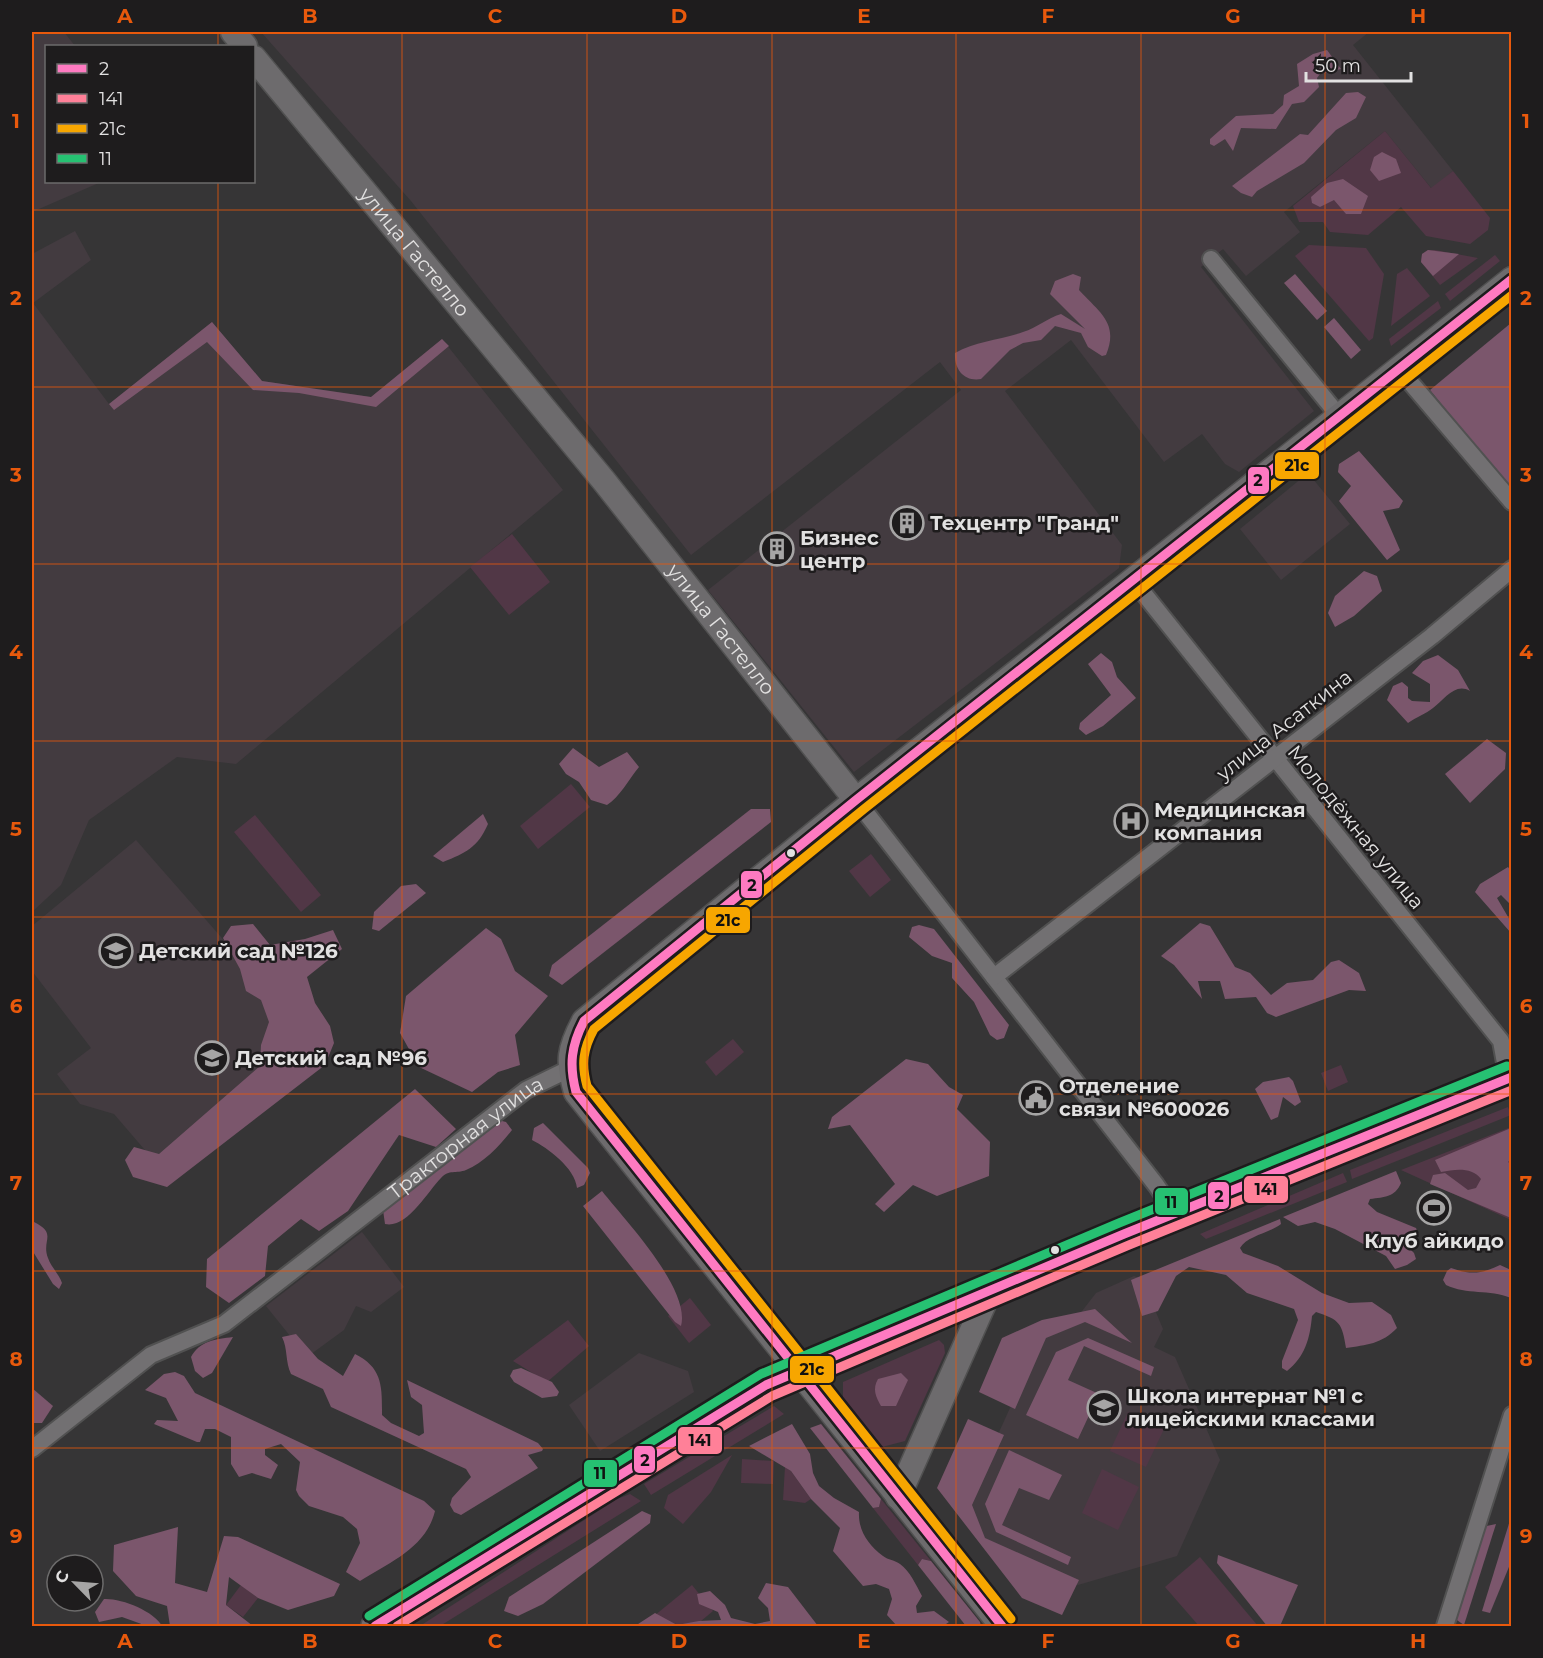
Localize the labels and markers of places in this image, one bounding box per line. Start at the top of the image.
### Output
building icon: Техцентр "Гранд" [889,505,925,541]
place label: Техцентр "Гранд" [930,511,1119,535]
place label: Бизнес центр [800,526,879,573]
building icon: Бизнес центр [759,531,795,567]
place label: Медицинская компания [1154,798,1306,845]
hospital icon: Медицинская компания [1113,803,1149,839]
unlabelled marker [785,847,797,859]
school or university icon: Детский сад №126 [98,933,134,969]
place label: Детский сад №126 [139,939,338,963]
school or university icon: Детский сад №96 [194,1040,230,1076]
place label: Детский сад №96 [235,1046,427,1070]
place label: Отделение связи №600026 [1059,1074,1230,1121]
public building icon: Отделение связи №600026 [1018,1080,1054,1116]
sports icon: Клуб айкидо [1416,1190,1452,1226]
place label: Клуб айкидо [1364,1229,1504,1253]
unlabelled marker [1049,1244,1061,1256]
place label: Школа интернат №1 с лицейскими классами [1127,1384,1375,1431]
school or university icon: Школа интернат №1 с лицейскими классами [1086,1390,1122,1426]

